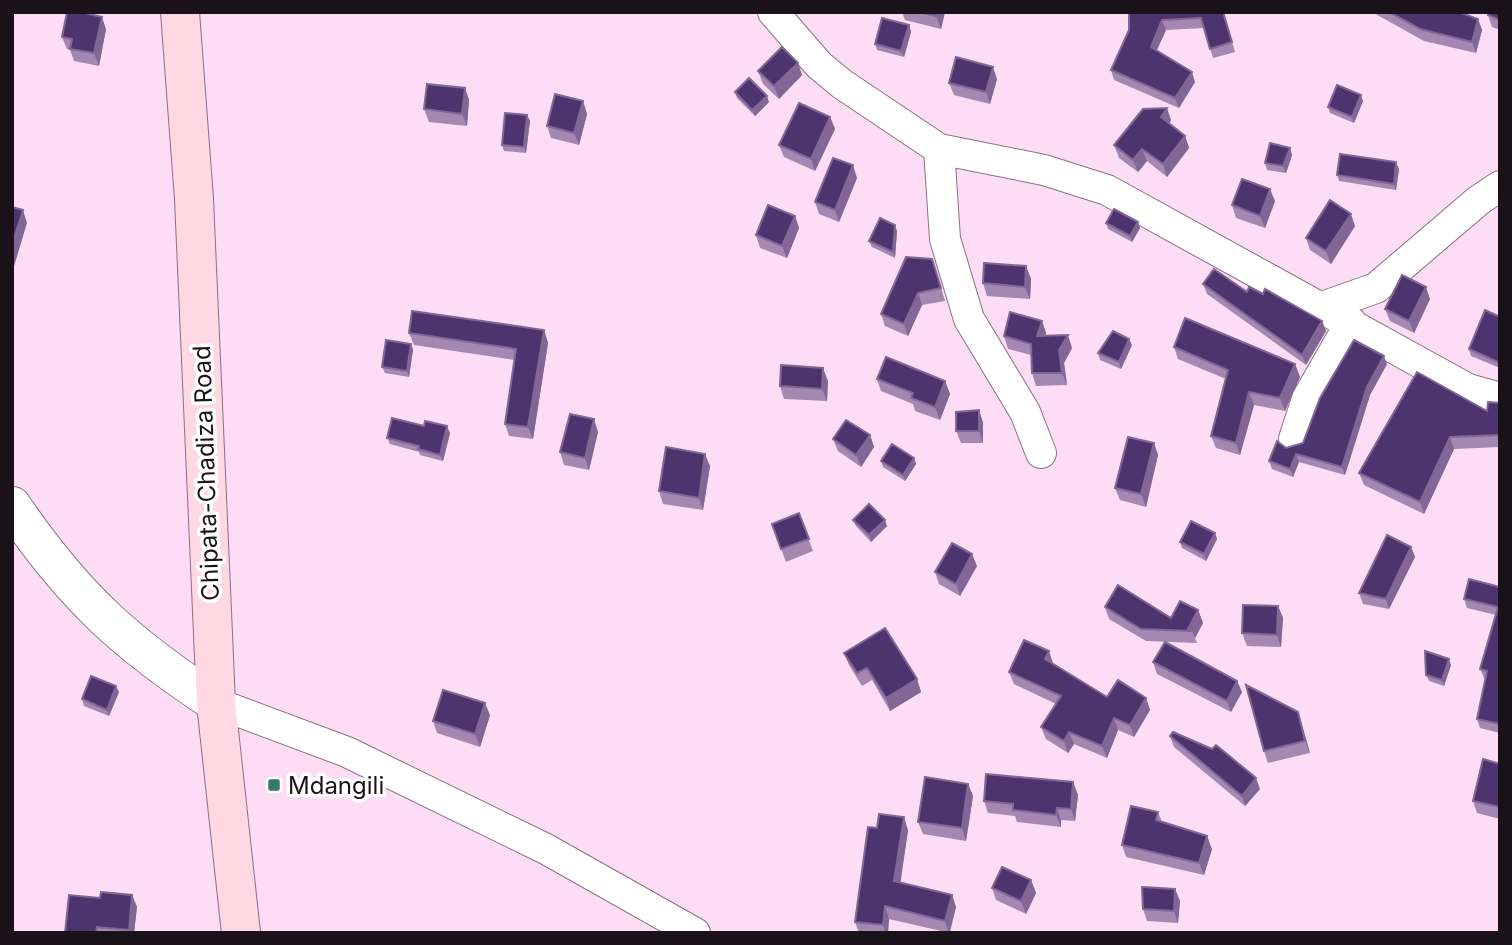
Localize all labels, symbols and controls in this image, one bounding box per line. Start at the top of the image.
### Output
street label: Chipata-Chadiza Road [187,345,225,601]
place label: Mdangili [288,771,384,800]
marker: Mdangili [266,777,282,793]

